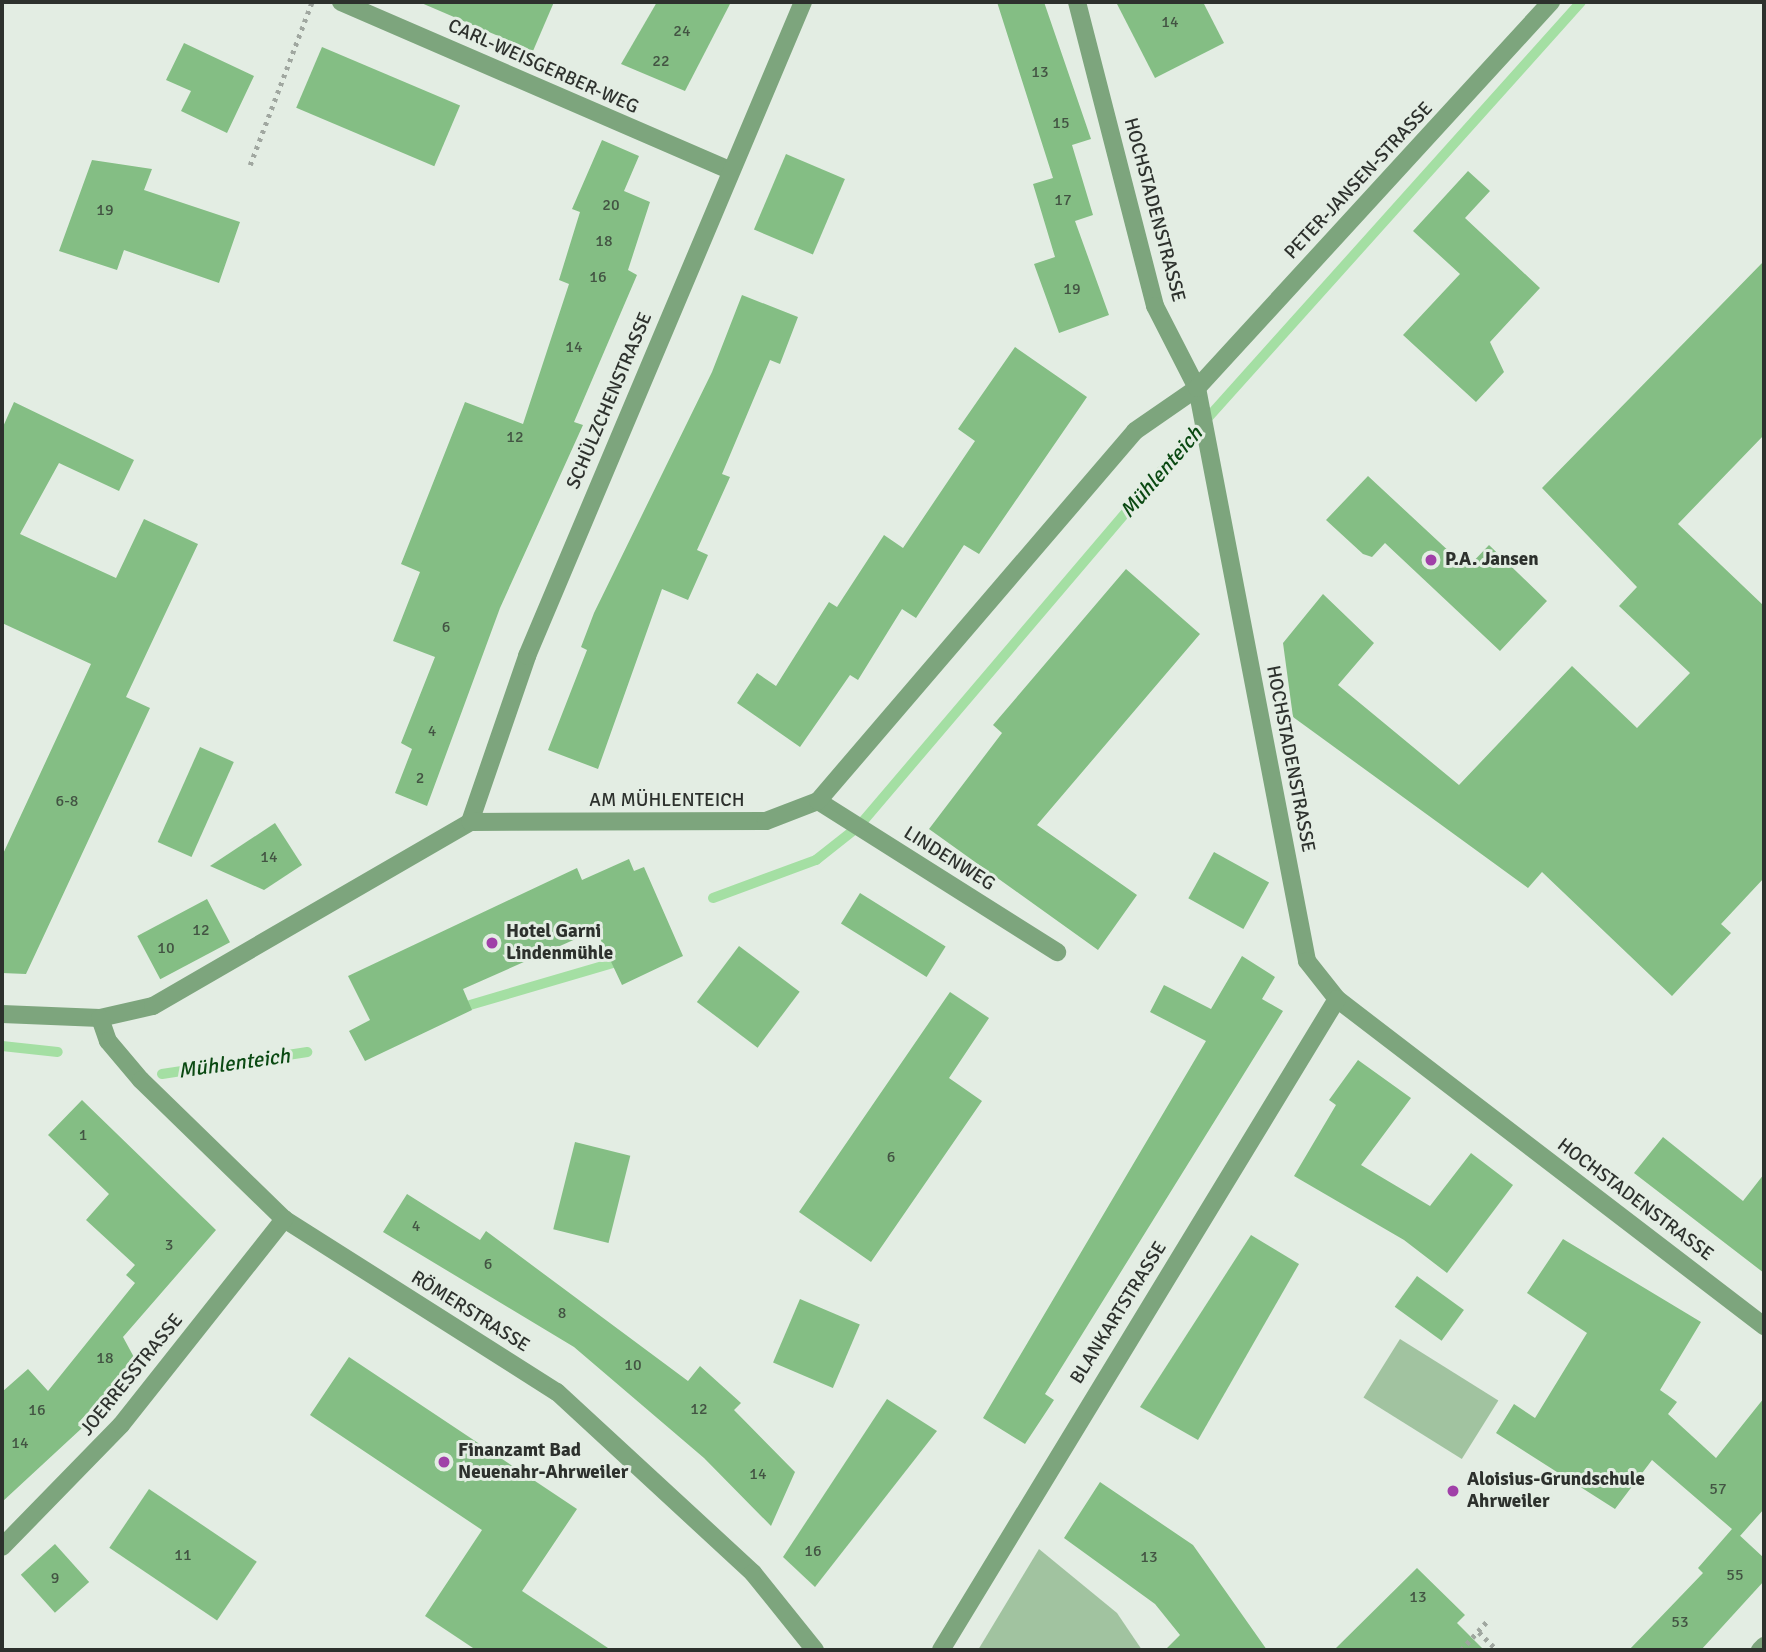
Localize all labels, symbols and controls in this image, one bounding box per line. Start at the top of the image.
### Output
house number: 14 [1161,12,1179,32]
street label: CARL-WEISGERBER-WEG [444,15,642,119]
house number: 24 [673,21,691,41]
house number: 22 [652,51,670,71]
house number: 13 [1031,62,1049,82]
street label: PETER-JANSEN-STRASSE [1280,98,1438,264]
house number: 15 [1052,113,1070,133]
street label: HOCHSTADENSTRASSE [1118,115,1190,305]
house number: 17 [1054,190,1072,210]
house number: 20 [602,195,620,215]
house number: 19 [96,200,114,220]
house number: 18 [595,231,613,251]
house number: 16 [589,267,607,287]
house number: 19 [1063,279,1081,299]
street label: SCHÜLZCHENSTRASSE [562,309,658,493]
house number: 14 [565,337,583,357]
water label: Mühlenteich [1115,421,1207,523]
house number: 12 [506,427,524,447]
place label: P.A. Jansen [1445,549,1539,571]
marker: P.A. Jansen [1423,552,1439,568]
house number: 6 [442,617,450,637]
street label: HOCHSTADENSTRASSE [1261,664,1319,854]
house number: 4 [428,721,436,741]
house number: 2 [416,768,424,788]
street label: AM MÜHLENTEICH [589,790,745,812]
house number: 6-8 [56,791,78,811]
street label: LINDENWEG [899,822,999,896]
house number: 14 [260,847,278,867]
house number: 12 [192,920,210,940]
place label: Hotel Garni Lindenmühle [506,921,613,965]
marker: Hotel Garni Lindenmühle [484,935,500,951]
house number: 10 [157,938,175,958]
water label: Mühlenteich [177,1043,291,1083]
house number: 1 [79,1125,87,1145]
street label: HOCHSTADENSTRASSE [1552,1134,1718,1266]
house number: 6 [887,1147,895,1167]
house number: 4 [412,1216,420,1236]
house number: 3 [165,1235,173,1255]
street label: BLANKARTSTRASSE [1066,1238,1172,1388]
house number: 6 [484,1254,492,1274]
street label: RÖMERSTRASSE [407,1266,533,1358]
house number: 8 [558,1303,566,1323]
street label: JOERRESSTRASSE [76,1310,188,1440]
house number: 18 [96,1348,114,1368]
house number: 10 [624,1355,642,1375]
house number: 12 [690,1399,708,1419]
house number: 16 [28,1400,46,1420]
house number: 14 [11,1433,29,1453]
place label: Finanzamt Bad Neuenahr-Ahrweiler [458,1440,628,1484]
marker: Finanzamt Bad Neuenahr-Ahrweiler [436,1454,452,1470]
house number: 14 [749,1464,767,1484]
place label: Aloisius-Grundschule Ahrweiler [1467,1469,1645,1513]
house number: 57 [1709,1479,1727,1499]
marker: Aloisius-Grundschule Ahrweiler [1445,1483,1461,1499]
house number: 16 [804,1541,822,1561]
house number: 11 [174,1545,192,1565]
house number: 13 [1140,1547,1158,1567]
house number: 55 [1726,1565,1744,1585]
house number: 9 [51,1568,59,1588]
house number: 13 [1409,1587,1427,1607]
house number: 53 [1671,1612,1689,1632]

